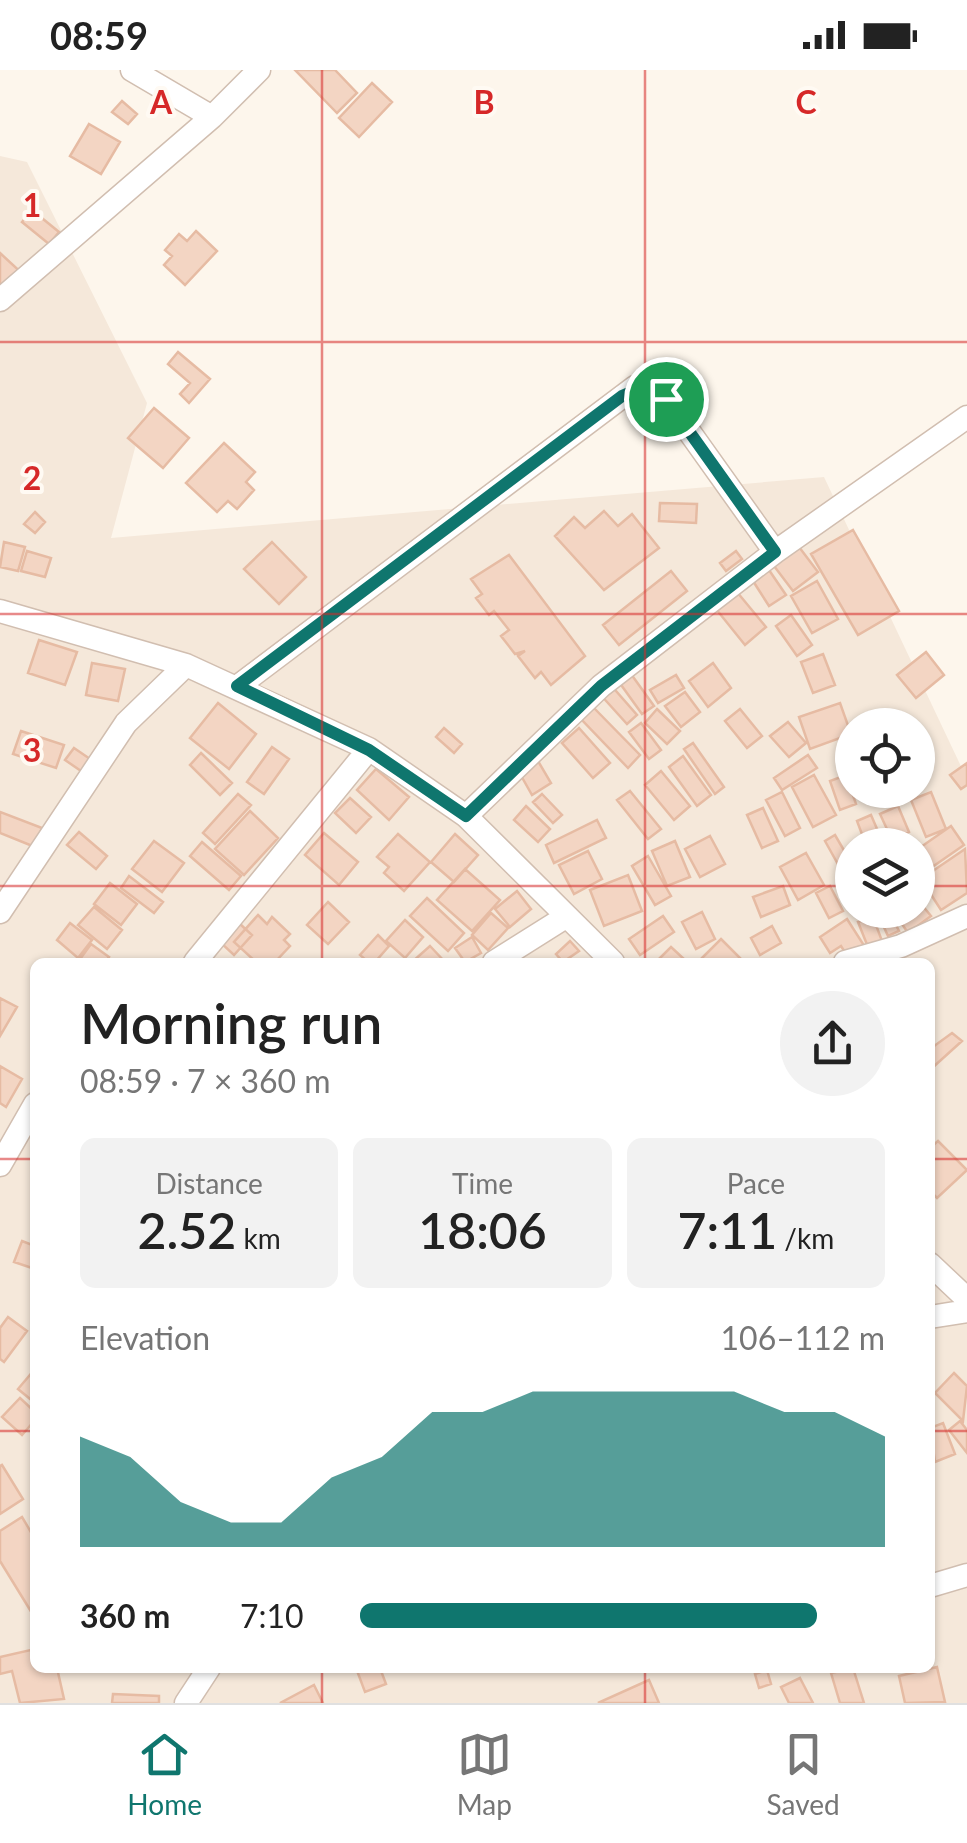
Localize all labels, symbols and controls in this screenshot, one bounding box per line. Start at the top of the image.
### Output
text: 08:59 [50,12,148,58]
text: A [149,82,173,121]
text: B [473,82,495,121]
text: C [795,82,817,121]
text: 1 [23,185,41,224]
pin [624,357,709,442]
icon: arrive [639,372,694,427]
text: 2 [23,458,41,497]
map controls [835,708,935,928]
button: locate [835,708,935,808]
text: 3 [23,730,41,769]
button: layers [835,828,935,928]
text: Morning run [80,990,382,1056]
button: share [780,991,885,1096]
text: 08:59 · 7 × 360 m [80,1061,331,1100]
text: Distance [155,1166,263,1200]
text: Time [452,1166,513,1200]
text: Pace [727,1166,785,1200]
text: 2.52 [138,1200,236,1260]
text: 18:06 [418,1200,547,1260]
text: 7:11 [677,1200,777,1260]
text: km [236,1221,281,1255]
text: /km [777,1221,834,1255]
text: Elevation [80,1318,210,1357]
text: 106–112 m [721,1318,885,1357]
text: 360 m [80,1596,170,1635]
text: 7:10 [240,1596,304,1635]
tab: Home [127,1727,202,1821]
tab: Map [457,1727,512,1821]
tab: Saved [767,1727,840,1821]

